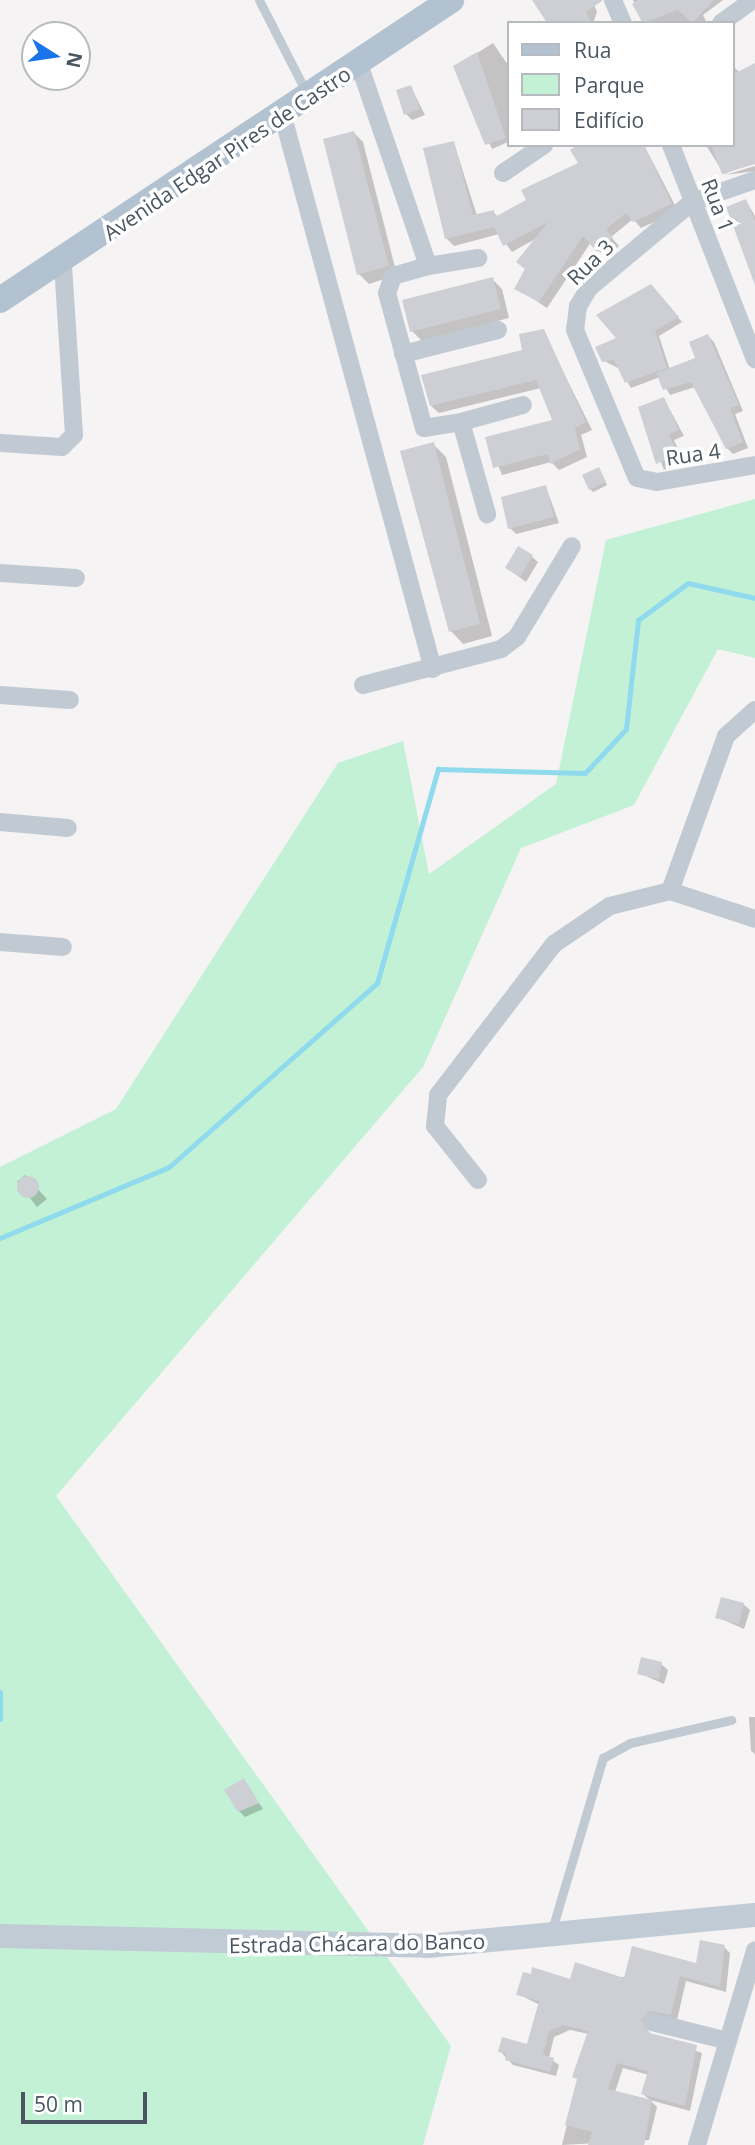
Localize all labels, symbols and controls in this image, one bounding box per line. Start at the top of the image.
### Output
north arrow [21,21,91,91]
legend [506,21,734,147]
text: Rua [574,36,612,64]
text: N [60,50,89,70]
street label: Avenida Edgar Pires de Castro [99,61,355,245]
text: Parque [574,71,644,99]
text: Edifício [574,106,644,134]
street label: Rua 1 [696,175,740,235]
street label: Rua 3 [561,234,619,290]
street label: Rua 4 [664,438,722,470]
street label: Estrada Chácara do Banco [229,1928,485,1958]
scale bar [24,2078,150,2122]
text: 50 m [34,2090,83,2118]

